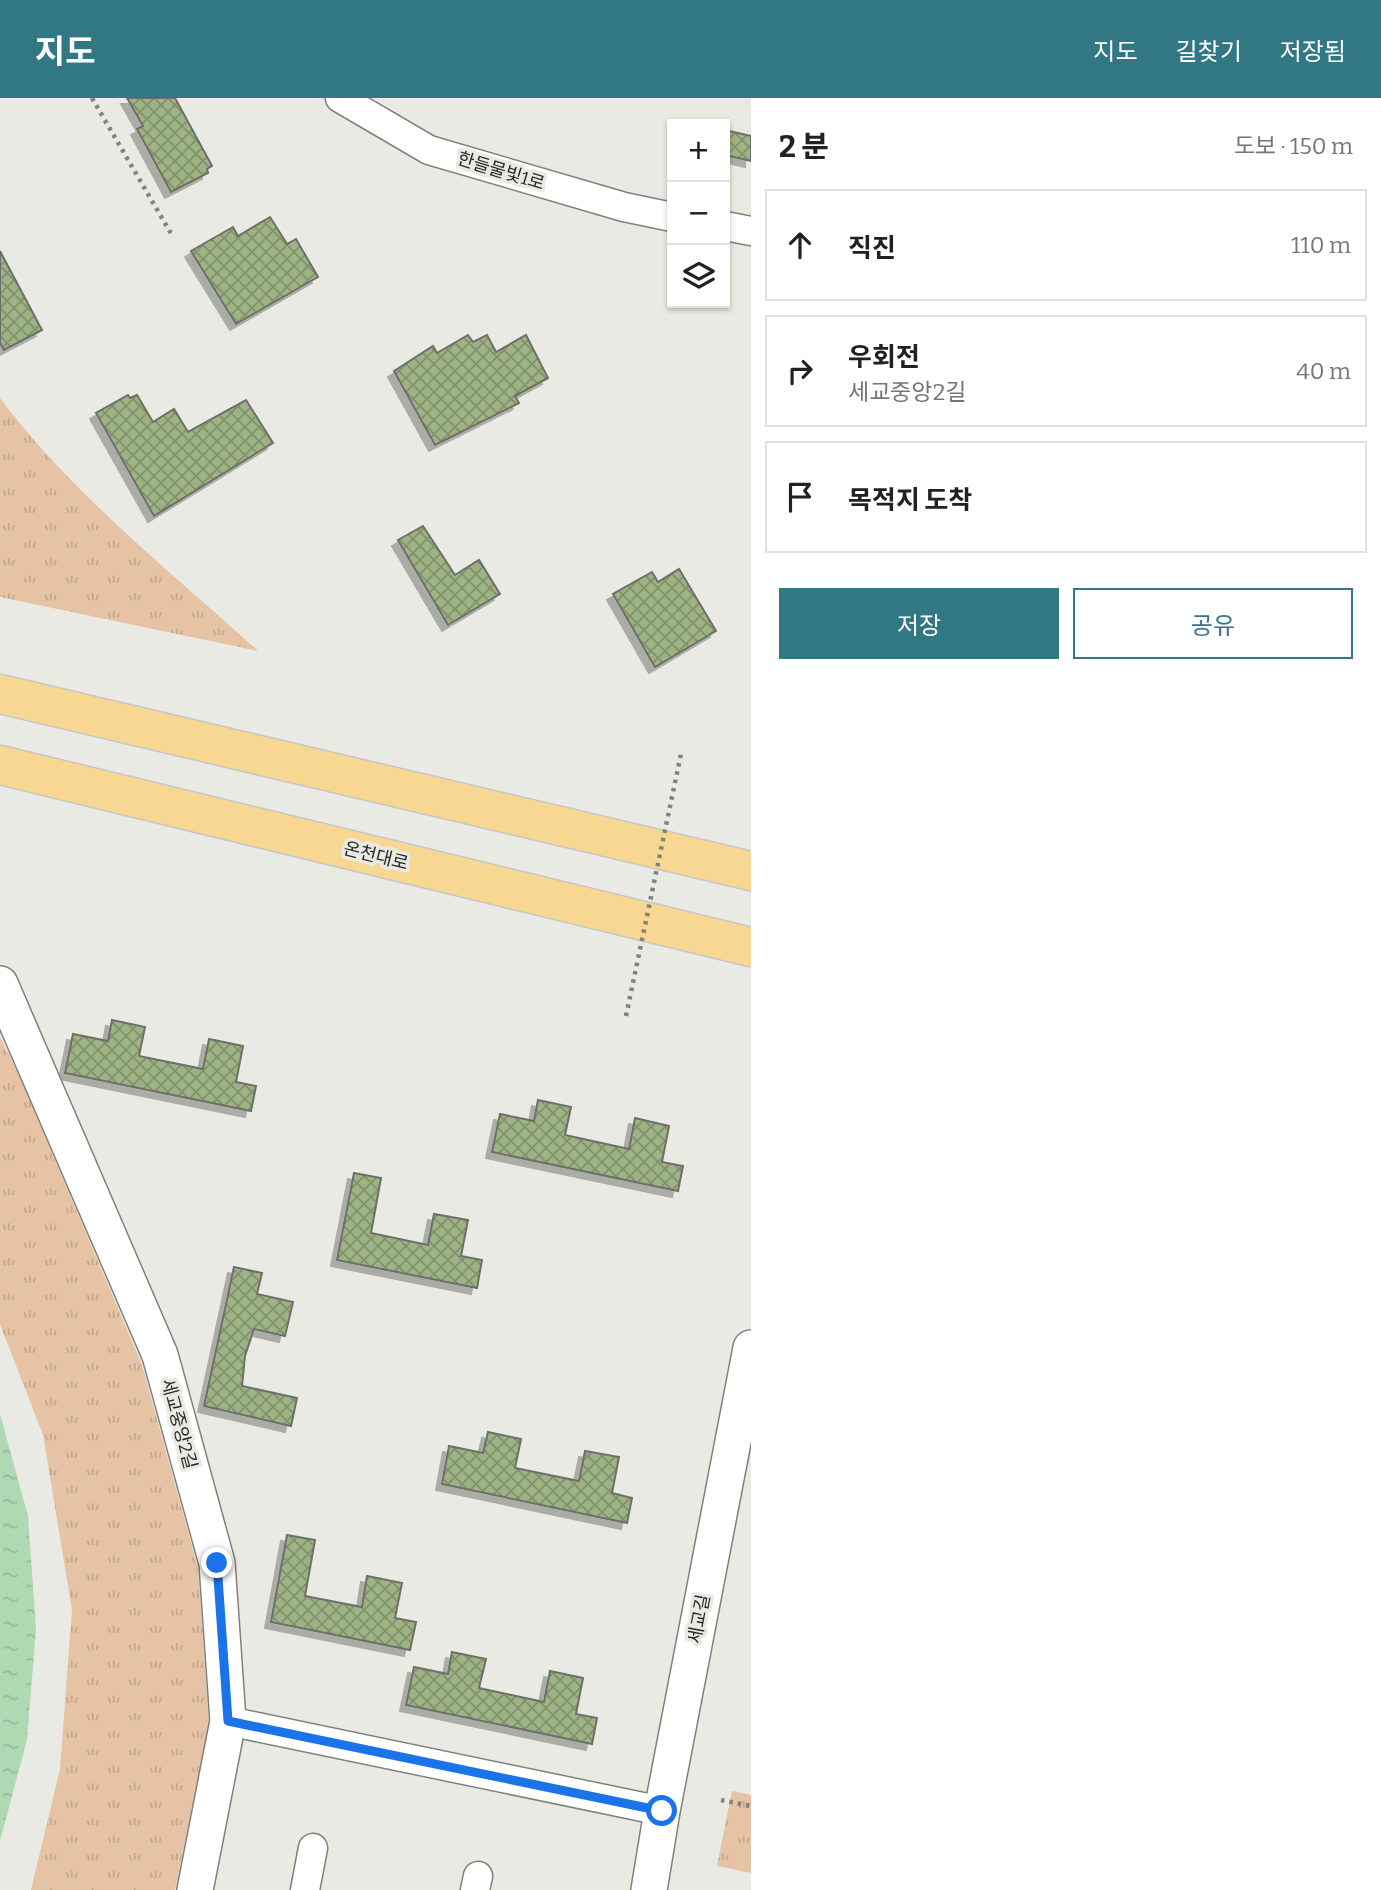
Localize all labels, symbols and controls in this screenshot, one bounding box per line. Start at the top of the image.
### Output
text: 지도 [35,32,96,72]
text: 지도 [1093,38,1138,66]
text: 길찾기 [1176,38,1242,66]
text: 저장됨 [1280,38,1346,66]
map controls [667,119,730,308]
button: + [667,119,730,182]
text: 2 분 [779,129,829,165]
text: 도보 · 150 m [1234,132,1353,160]
street label: 한들물빛1로 [455,147,547,195]
button: − [667,182,730,245]
icon: ahead [781,226,819,264]
text: 110 m [1291,231,1351,259]
text: 직진 [848,233,896,264]
button: layers [667,245,730,308]
text: 우회전 [848,342,920,373]
icon: right [781,352,819,390]
text: 40 m [1296,357,1351,385]
text: 세교중앙2길 [848,378,966,406]
icon: arrive [781,478,819,516]
text: 목적지 도착 [848,485,972,516]
button: 저장 [779,588,1059,659]
button: 공유 [1073,588,1353,659]
street label: 온천대로 [341,837,411,875]
street label: 세교중앙2길 [156,1376,202,1472]
route end [201,1547,232,1578]
street label: 세교길 [683,1593,715,1645]
route start [646,1795,677,1826]

